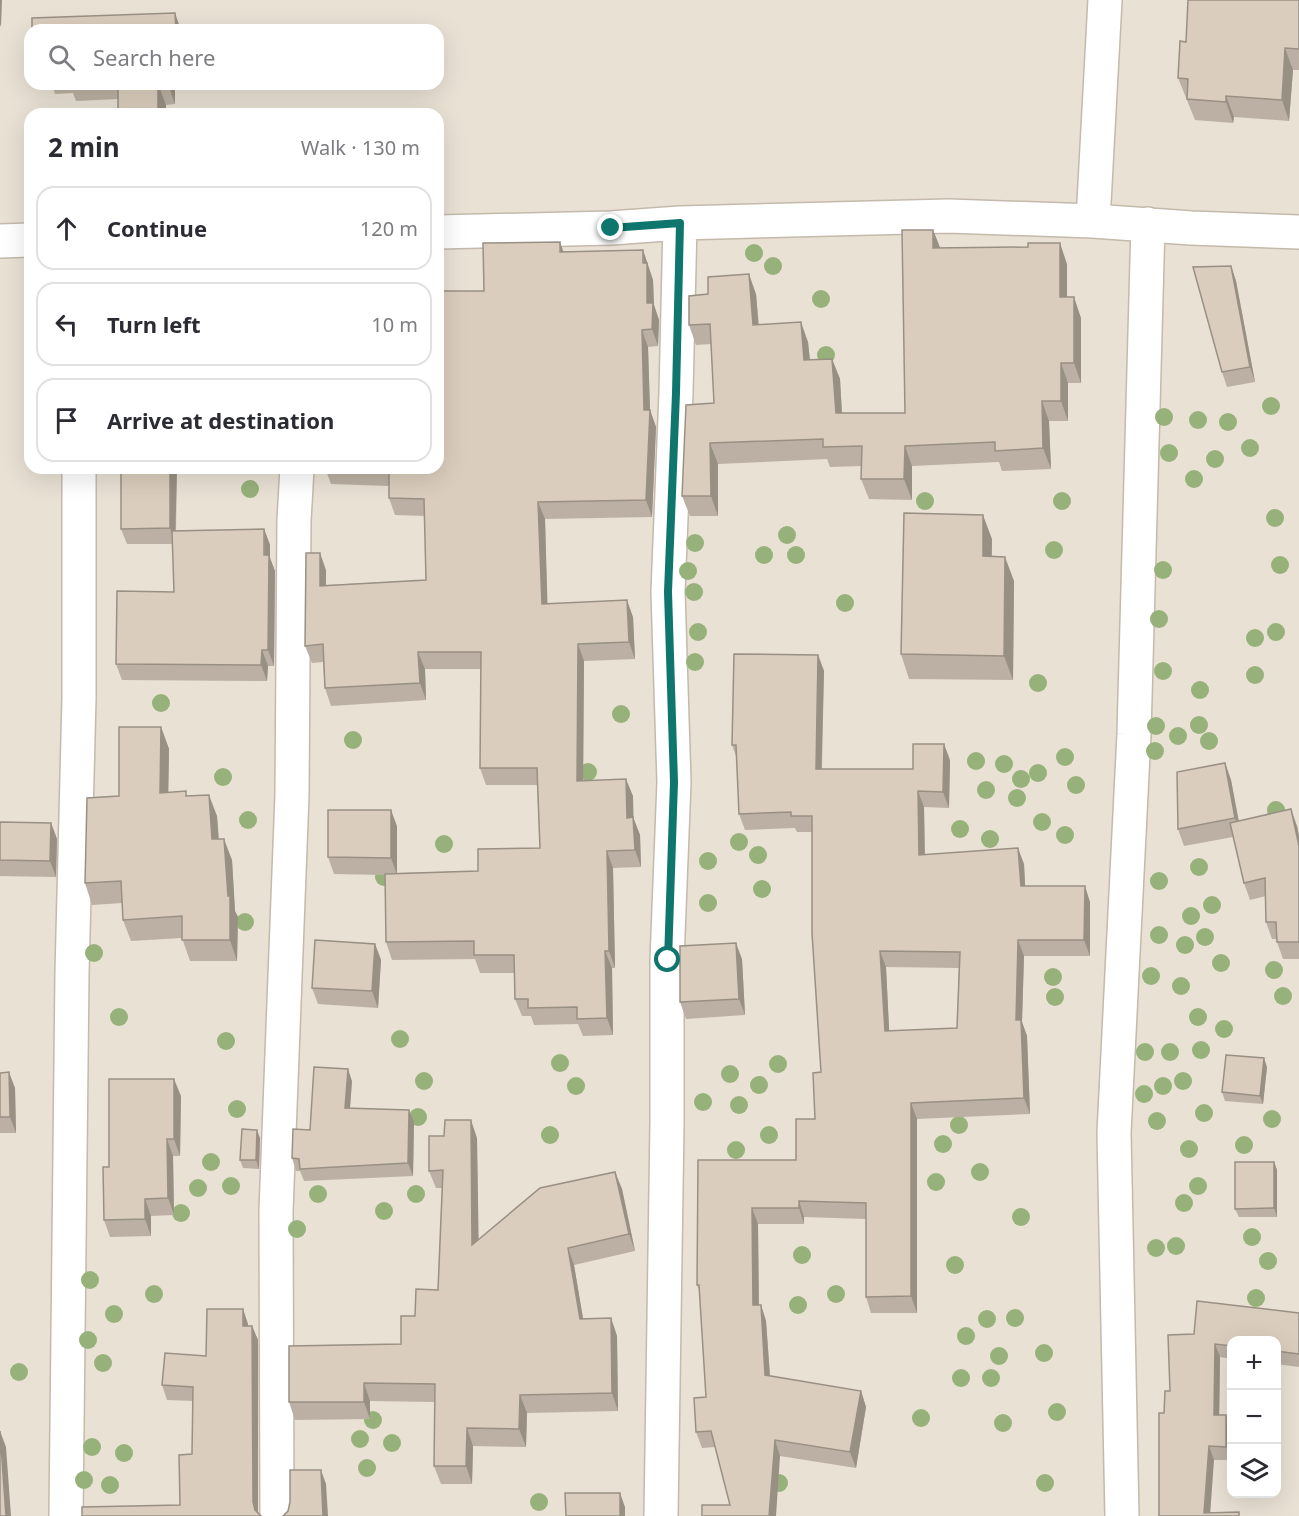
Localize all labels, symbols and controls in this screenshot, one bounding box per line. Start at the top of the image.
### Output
search box [24,24,444,90]
icon: search [45,41,78,74]
text: Search here [93,42,215,72]
text: 2 min [48,129,120,165]
text: Walk · 130 m [301,134,420,161]
icon: ahead [50,212,83,245]
text: Continue [107,213,207,243]
route end [597,214,623,240]
text: 120 m [360,215,418,242]
icon: left [50,308,83,341]
text: Turn left [107,309,201,339]
text: 10 m [371,311,418,338]
icon: arrive [50,404,83,437]
text: Arrive at destination [107,405,334,435]
route start [654,946,680,972]
map controls [1227,1336,1281,1498]
button: + [1227,1336,1281,1390]
button: − [1227,1390,1281,1444]
button: layers [1227,1444,1281,1498]

